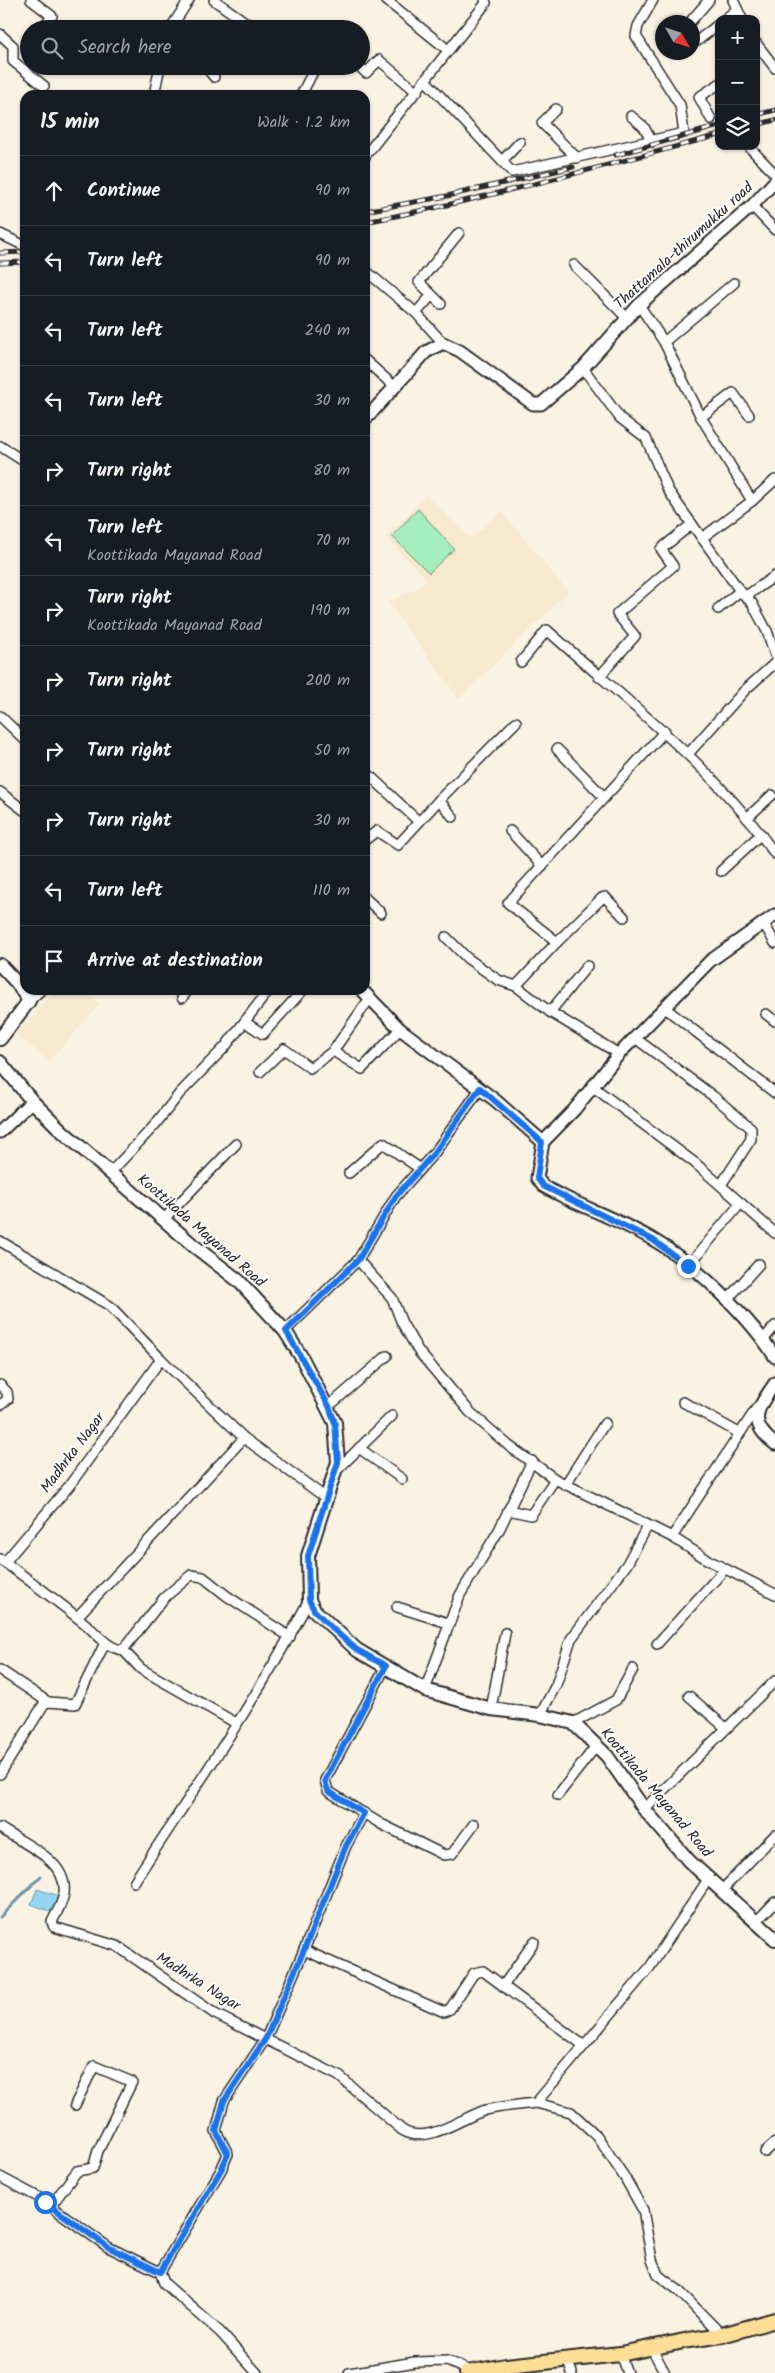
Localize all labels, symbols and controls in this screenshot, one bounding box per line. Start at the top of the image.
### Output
north arrow [655,15,700,60]
map controls [715,15,760,150]
button: + [715,15,760,60]
search box [20,20,370,75]
text: Search here [78,33,172,63]
icon: search [38,34,66,62]
button: − [715,60,760,105]
button: layers [715,105,760,150]
text: 15 min [40,106,99,139]
text: Walk · 1.2 km [257,110,350,135]
text: Continue [87,176,160,206]
street label: Thattamala-thirumukku road [609,176,760,315]
icon: ahead [40,177,68,205]
text: 90 m [315,178,350,203]
text: Turn left [87,246,162,276]
icon: left [40,247,68,275]
text: 90 m [315,248,350,273]
text: Turn left [87,316,162,346]
icon: left [40,317,68,345]
text: 240 m [305,318,350,343]
text: Turn left [87,386,162,416]
icon: left [40,387,68,415]
text: 30 m [314,388,350,413]
text: Turn right [87,456,172,486]
icon: right [40,457,68,485]
text: 80 m [313,458,350,483]
text: Turn left [87,513,162,543]
icon: left [40,527,68,555]
text: 70 m [315,528,350,553]
text: Koottikada Mayanad Road [87,543,262,568]
text: Turn right [87,583,172,613]
icon: right [40,597,68,625]
text: 190 m [310,598,350,623]
text: Koottikada Mayanad Road [87,613,262,638]
text: Turn right [87,666,172,696]
icon: right [40,667,68,695]
text: 200 m [306,668,350,693]
text: Turn right [87,736,172,766]
icon: right [40,737,68,765]
text: 50 m [314,738,350,763]
text: Turn right [87,806,172,836]
icon: right [40,807,68,835]
text: 30 m [314,808,350,833]
text: Turn left [87,876,162,906]
icon: left [40,877,68,905]
text: 110 m [313,878,350,903]
text: Arrive at destination [87,946,263,976]
icon: arrive [40,947,68,975]
street label: Koottikada Mayanad Road [131,1168,271,1294]
route end [677,1255,700,1278]
street label: Madhrka Nagar [35,1407,112,1498]
street label: Koottikada Mayanad Road [594,1723,718,1864]
street label: Madhrka Nagar [151,1946,246,2018]
route start [34,2191,57,2214]

